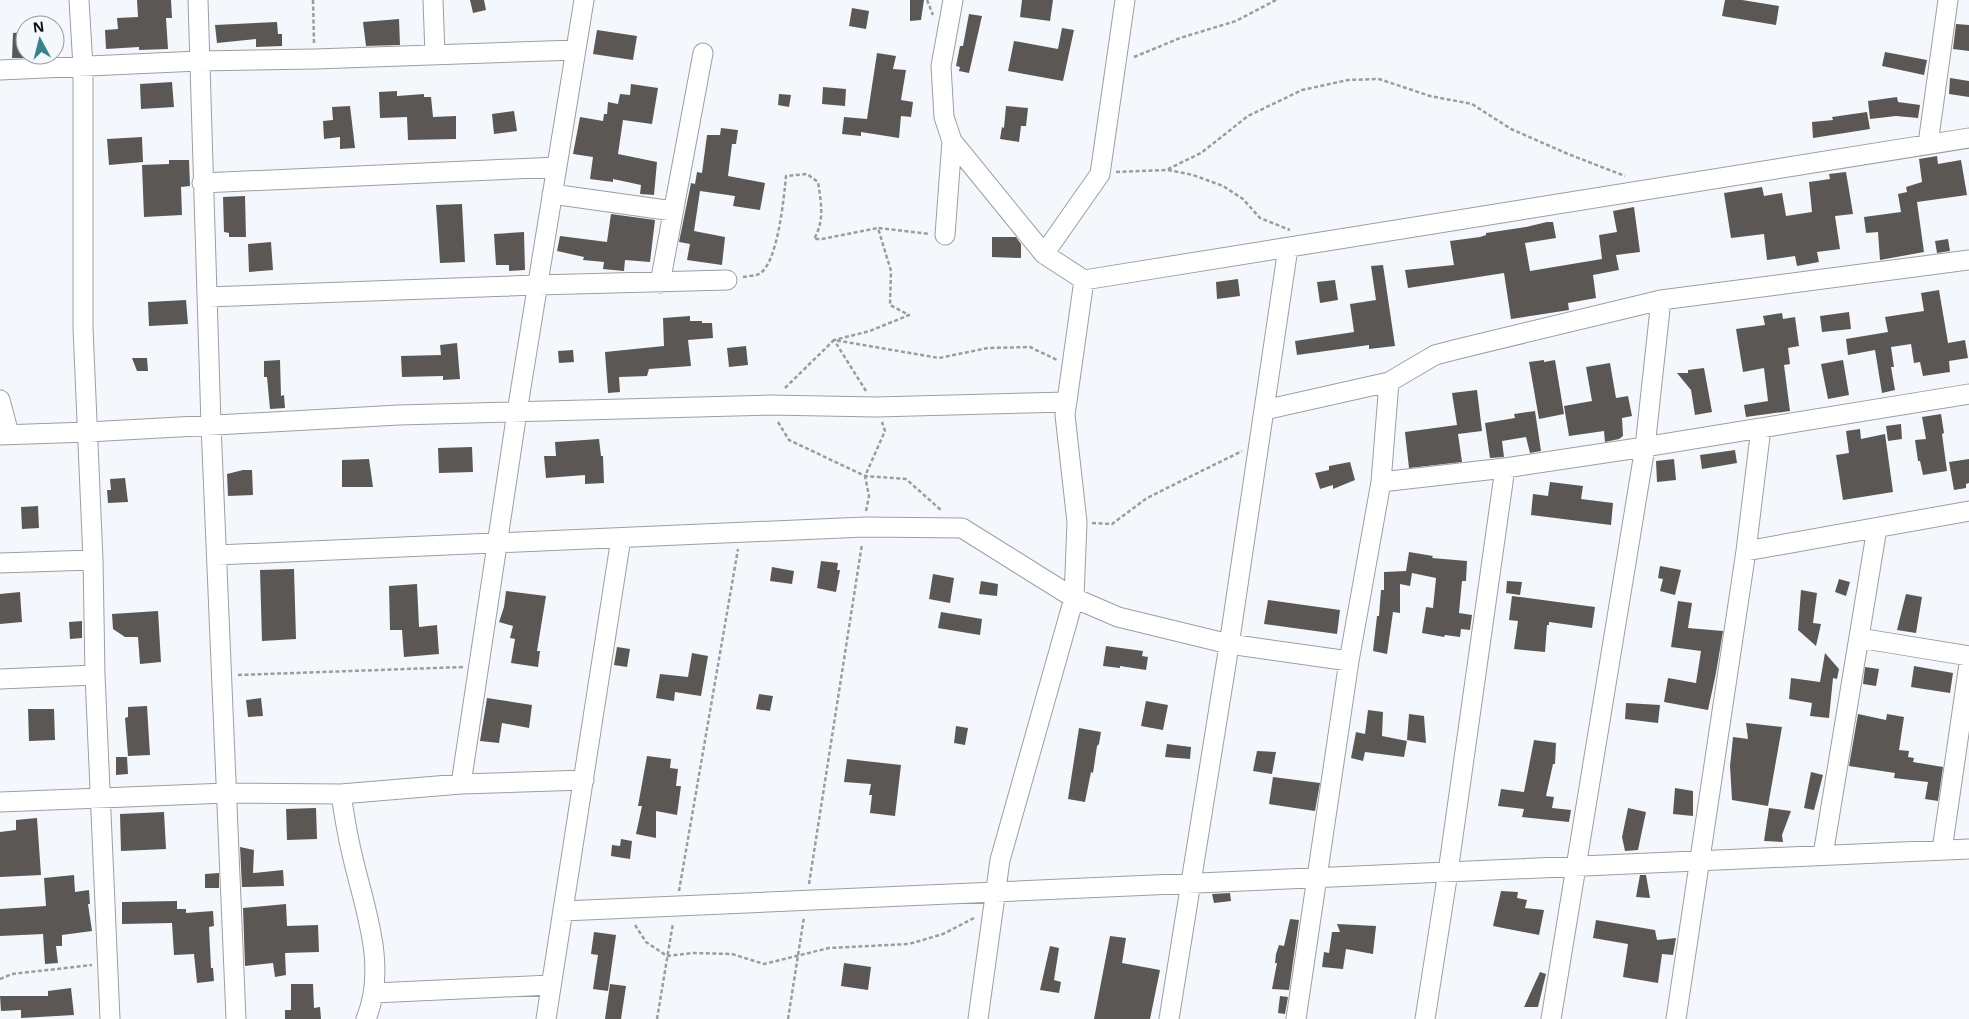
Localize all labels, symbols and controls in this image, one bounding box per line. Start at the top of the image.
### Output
north arrow [15,15,65,65]
text: N [32,16,45,37]

